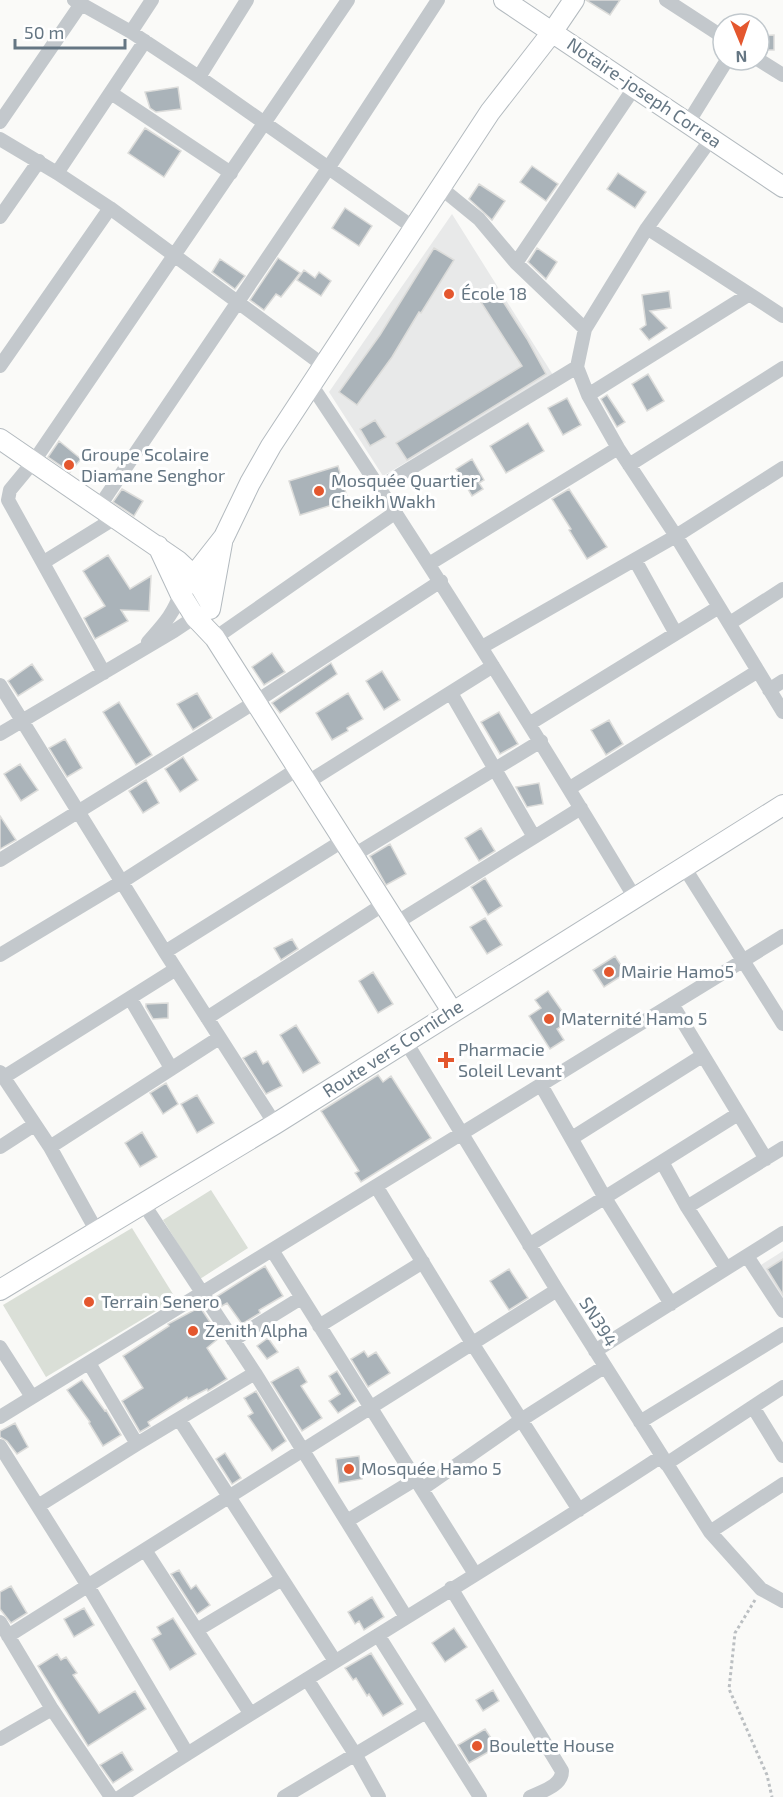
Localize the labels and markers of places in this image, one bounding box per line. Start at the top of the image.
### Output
place label: École 18 [461,282,527,304]
marker: École 18 [442,287,456,301]
place label: Groupe Scolaire Diamane Senghor [81,443,225,486]
marker: Groupe Scolaire Diamane Senghor [62,458,76,472]
place label: Mosquée Quartier Cheikh Wakh [331,469,478,512]
marker: Mosquée Quartier Cheikh Wakh [312,484,326,498]
place label: Mairie Hamo5 [621,960,734,982]
marker: Mairie Hamo5 [602,965,616,979]
place label: Maternité Hamo 5 [561,1007,707,1029]
marker: Maternité Hamo 5 [542,1012,556,1026]
place label: Pharmacie Soleil Levant [458,1038,562,1081]
marker: Pharmacie Soleil Levant [439,1053,453,1067]
place label: Terrain Senero [101,1290,219,1312]
marker: Terrain Senero [82,1295,96,1309]
place label: Zenith Alpha [205,1319,308,1341]
marker: Zenith Alpha [186,1324,200,1338]
place label: Mosquée Hamo 5 [361,1457,502,1479]
marker: Mosquée Hamo 5 [342,1462,356,1476]
place label: Boulette House [489,1734,614,1756]
marker: Boulette House [470,1739,484,1753]

